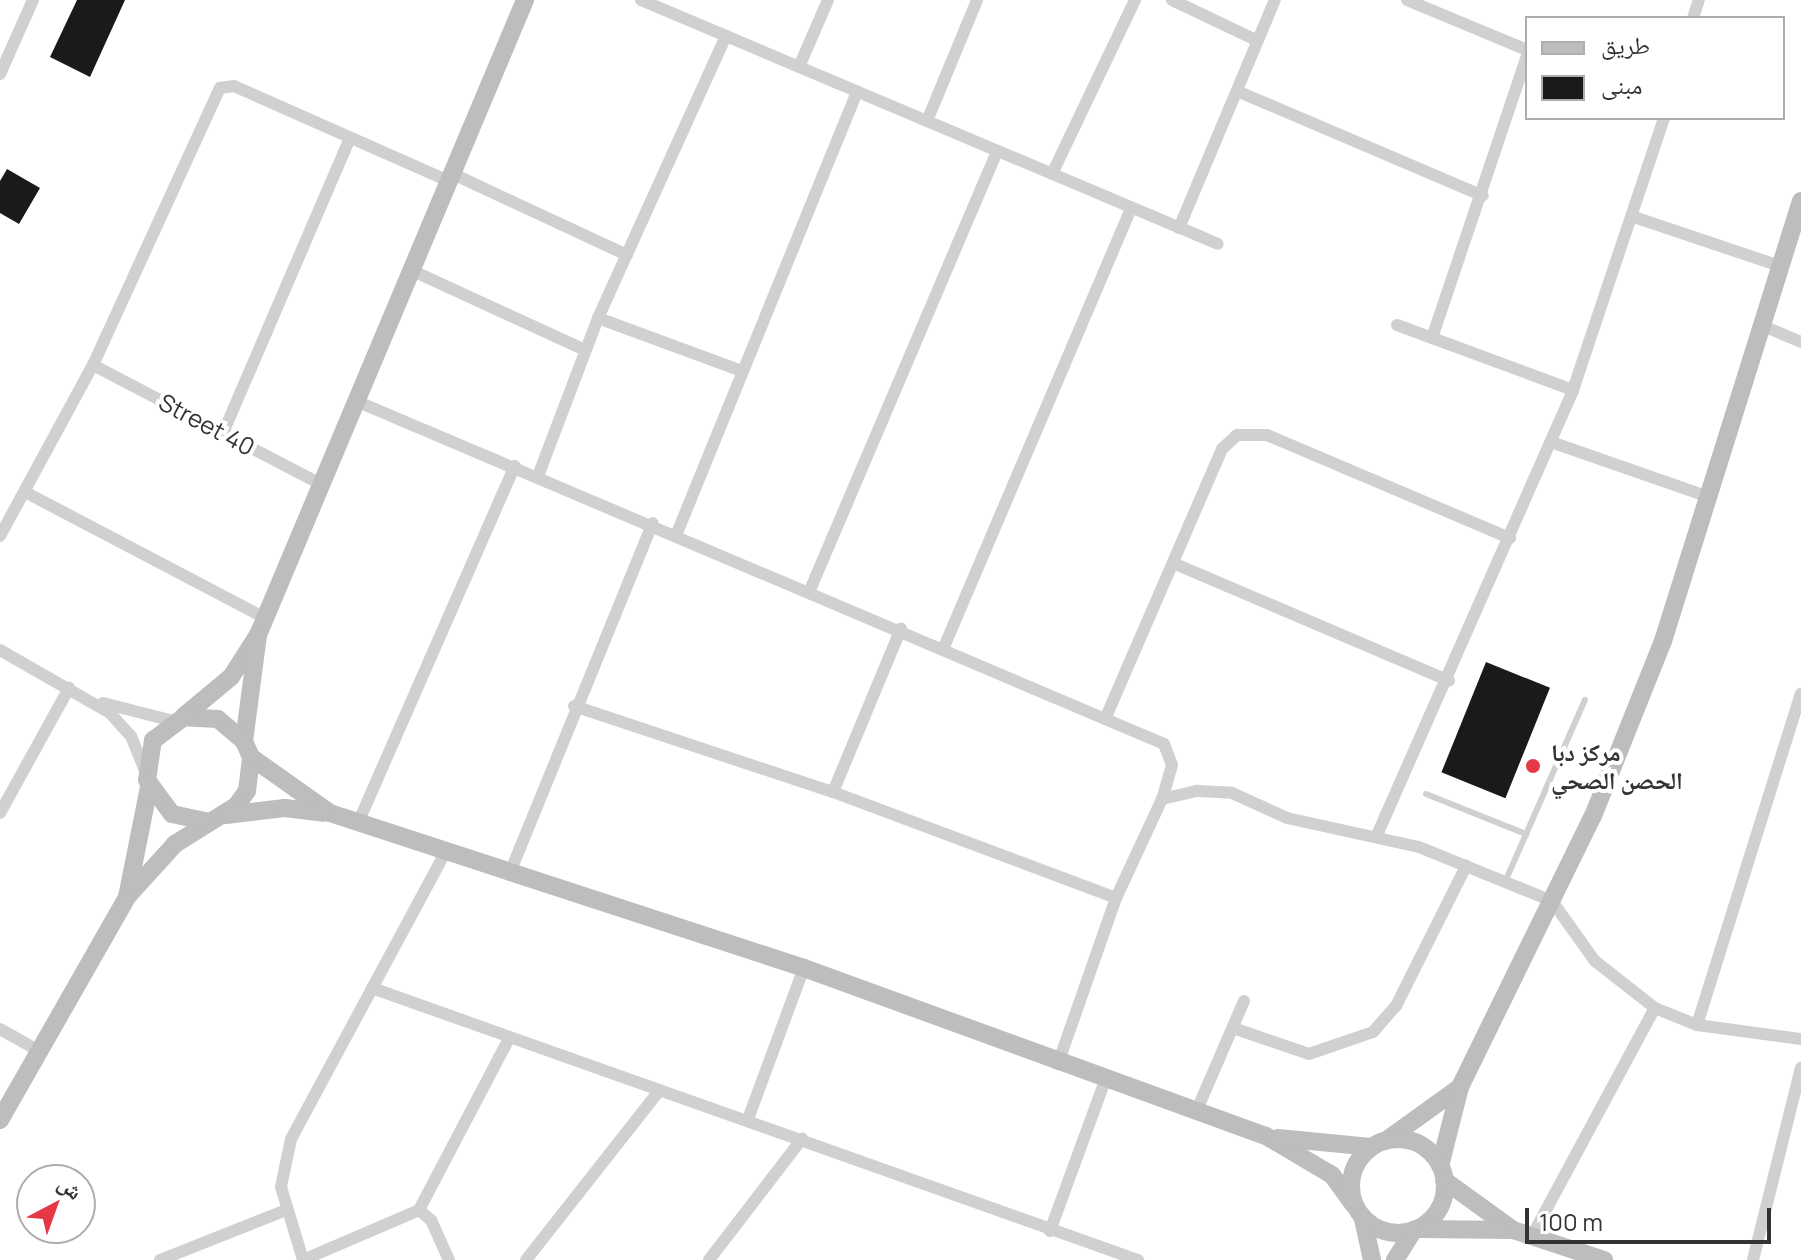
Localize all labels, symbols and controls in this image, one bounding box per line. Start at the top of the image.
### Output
legend [1525,16,1785,120]
text: طريق [1601,28,1650,61]
text: مبنى [1601,68,1642,101]
street label: Street 40 [154,387,260,461]
place label: مركز دبا الحصن الصحي [1551,738,1683,794]
marker: مركز دبا الحصن الصحي [1522,755,1544,777]
north arrow [16,1164,96,1244]
text: ش [52,1168,89,1206]
scale bar [1529,1192,1775,1242]
text: 100 m [1539,1205,1603,1238]

